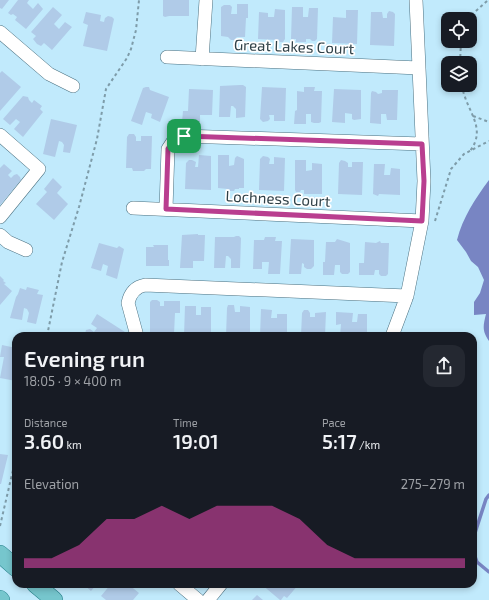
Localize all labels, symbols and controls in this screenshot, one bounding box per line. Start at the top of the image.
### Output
map controls [441,12,477,92]
button: locate [441,12,477,48]
street label: Great Lakes Court [234,35,355,57]
button: layers [441,56,477,92]
pin [167,119,201,153]
icon: arrive [173,125,195,147]
street label: Lochness Court [225,186,331,210]
text: Evening run [24,345,145,371]
button: share [423,345,465,387]
text: 18:05 · 9 × 400 m [24,373,121,389]
text: Distance [24,416,67,429]
text: Time [173,416,198,429]
text: Pace [322,416,346,429]
text: 3.60 [24,429,64,453]
text: 19:01 [173,429,219,453]
text: 5:17 [322,429,357,453]
text: km [64,438,82,451]
text: /km [357,438,380,451]
text: Elevation [24,476,79,492]
text: 275–279 m [401,476,465,492]

